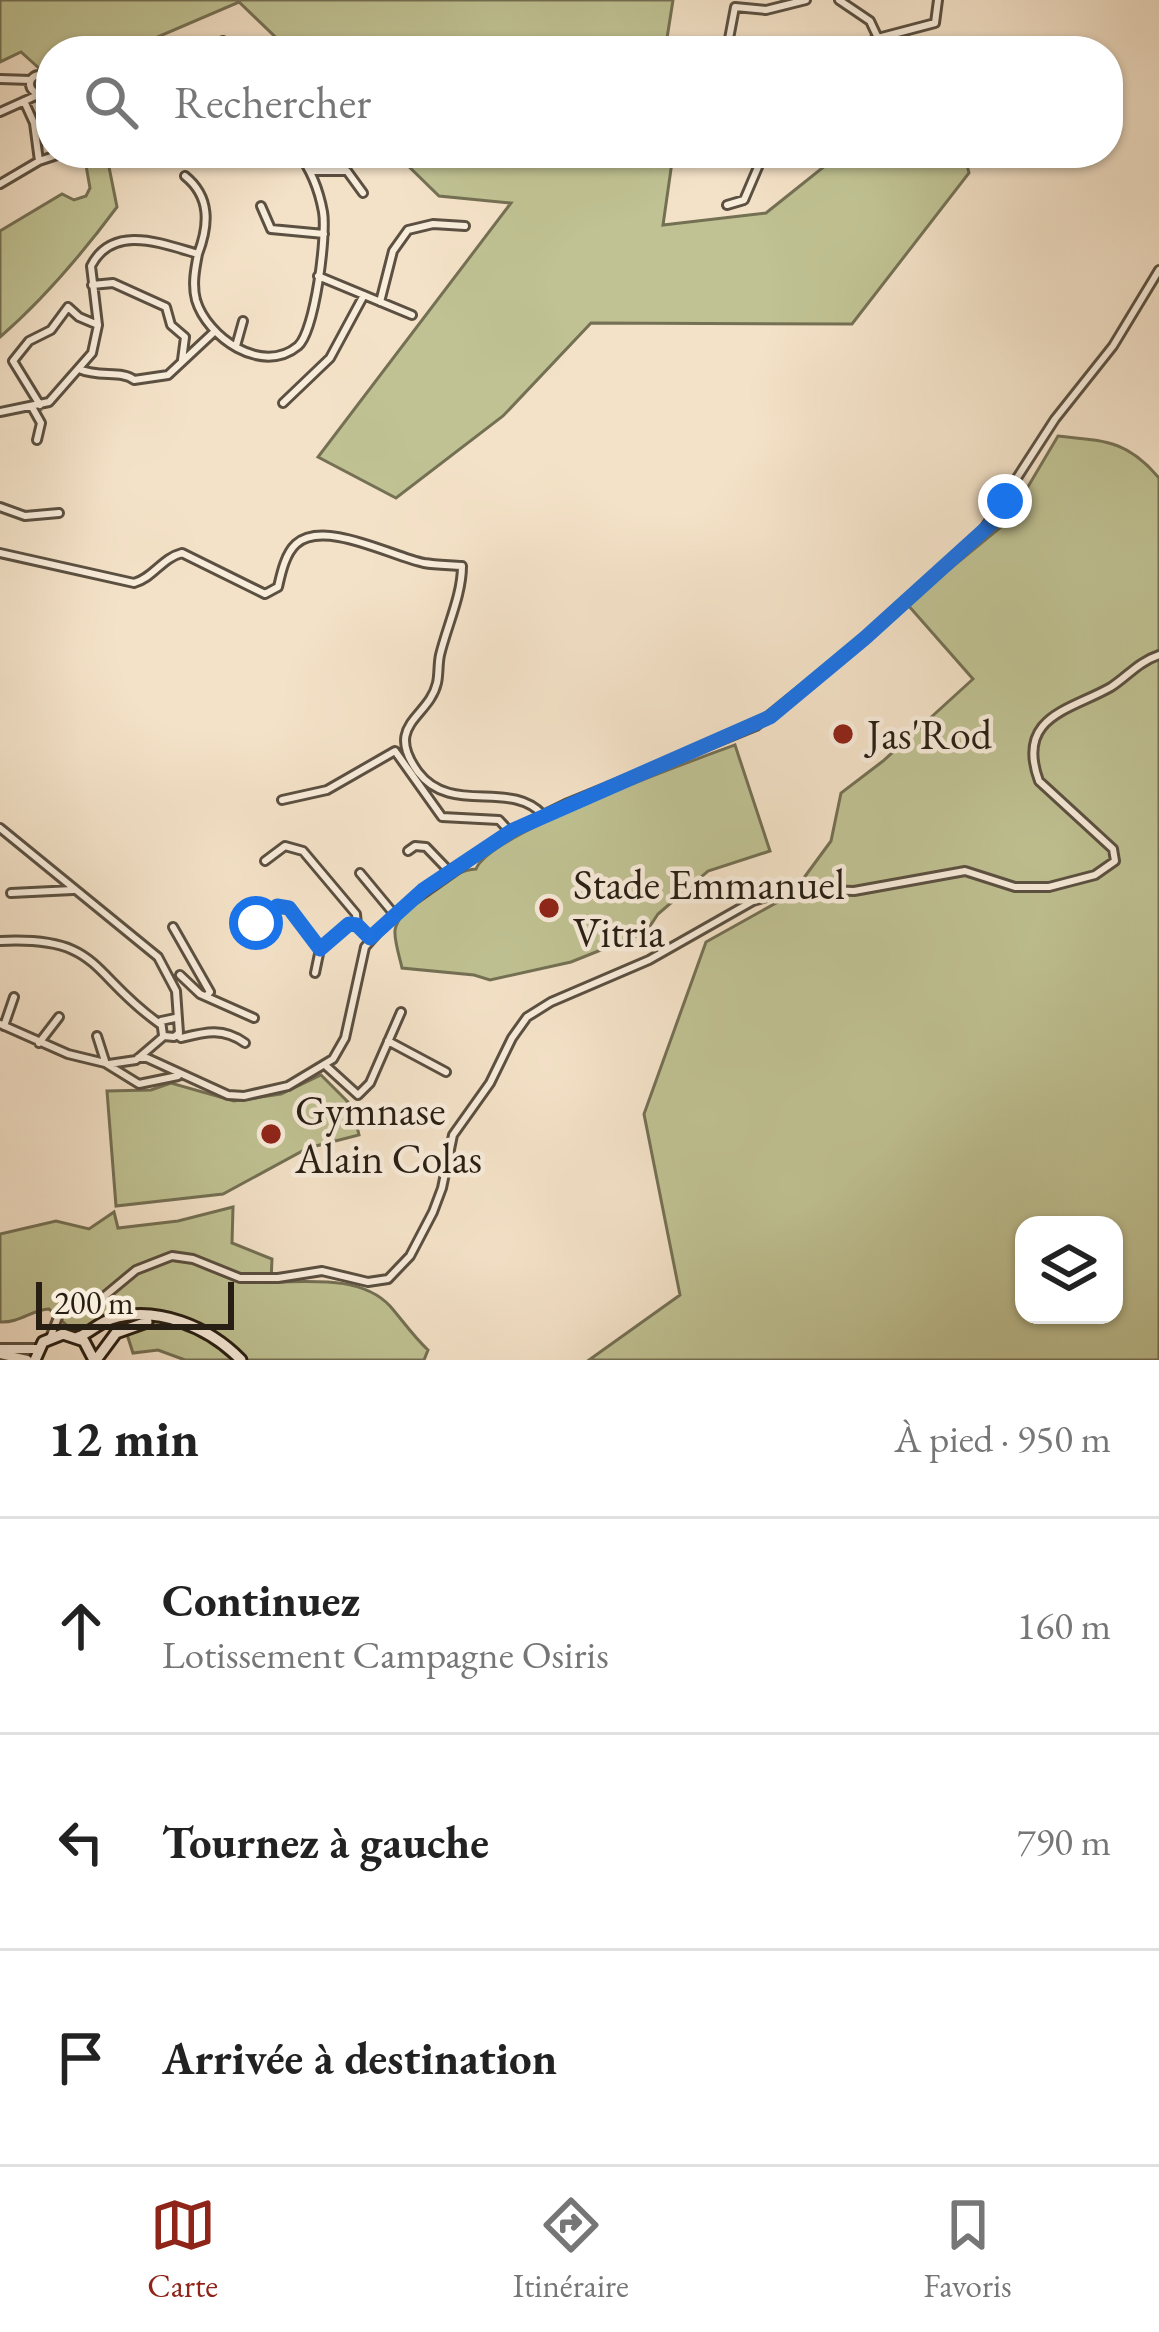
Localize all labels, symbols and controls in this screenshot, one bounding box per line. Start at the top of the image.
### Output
search box [36,36,1123,168]
icon: search [78,69,144,135]
text: Rechercher [174,73,371,131]
route end [978,474,1032,528]
place label: Jas'Rod [864,707,993,762]
marker: Jas'Rod [830,721,856,747]
place label: Stade Emmanuel Vitria [573,857,845,960]
marker: Stade Emmanuel Vitria [536,895,562,921]
route start [229,896,283,950]
place label: Gymnase Alain Colas [294,1083,482,1186]
marker: Gymnase Alain Colas [258,1121,284,1147]
map controls [1015,1216,1123,1324]
button: layers [1015,1216,1123,1324]
scale bar [36,1276,234,1329]
text: 200 m [54,1281,134,1324]
text: 12 min [48,1405,199,1471]
text: À pied · 950 m [894,1413,1111,1464]
text: Continuez [162,1571,360,1629]
icon: ahead [48,1593,114,1659]
text: 160 m [1017,1600,1111,1651]
text: Lotissement Campagne Osiris [162,1629,609,1680]
icon: left [48,1809,114,1875]
text: Tournez à gauche [162,1813,489,1871]
text: 790 m [1017,1816,1111,1867]
icon: arrive [48,2025,114,2091]
text: Arrivée à destination [162,2029,557,2087]
tab: Carte [147,2192,218,2307]
tab: Itinéraire [513,2192,629,2307]
tab: Favoris [924,2192,1012,2307]

